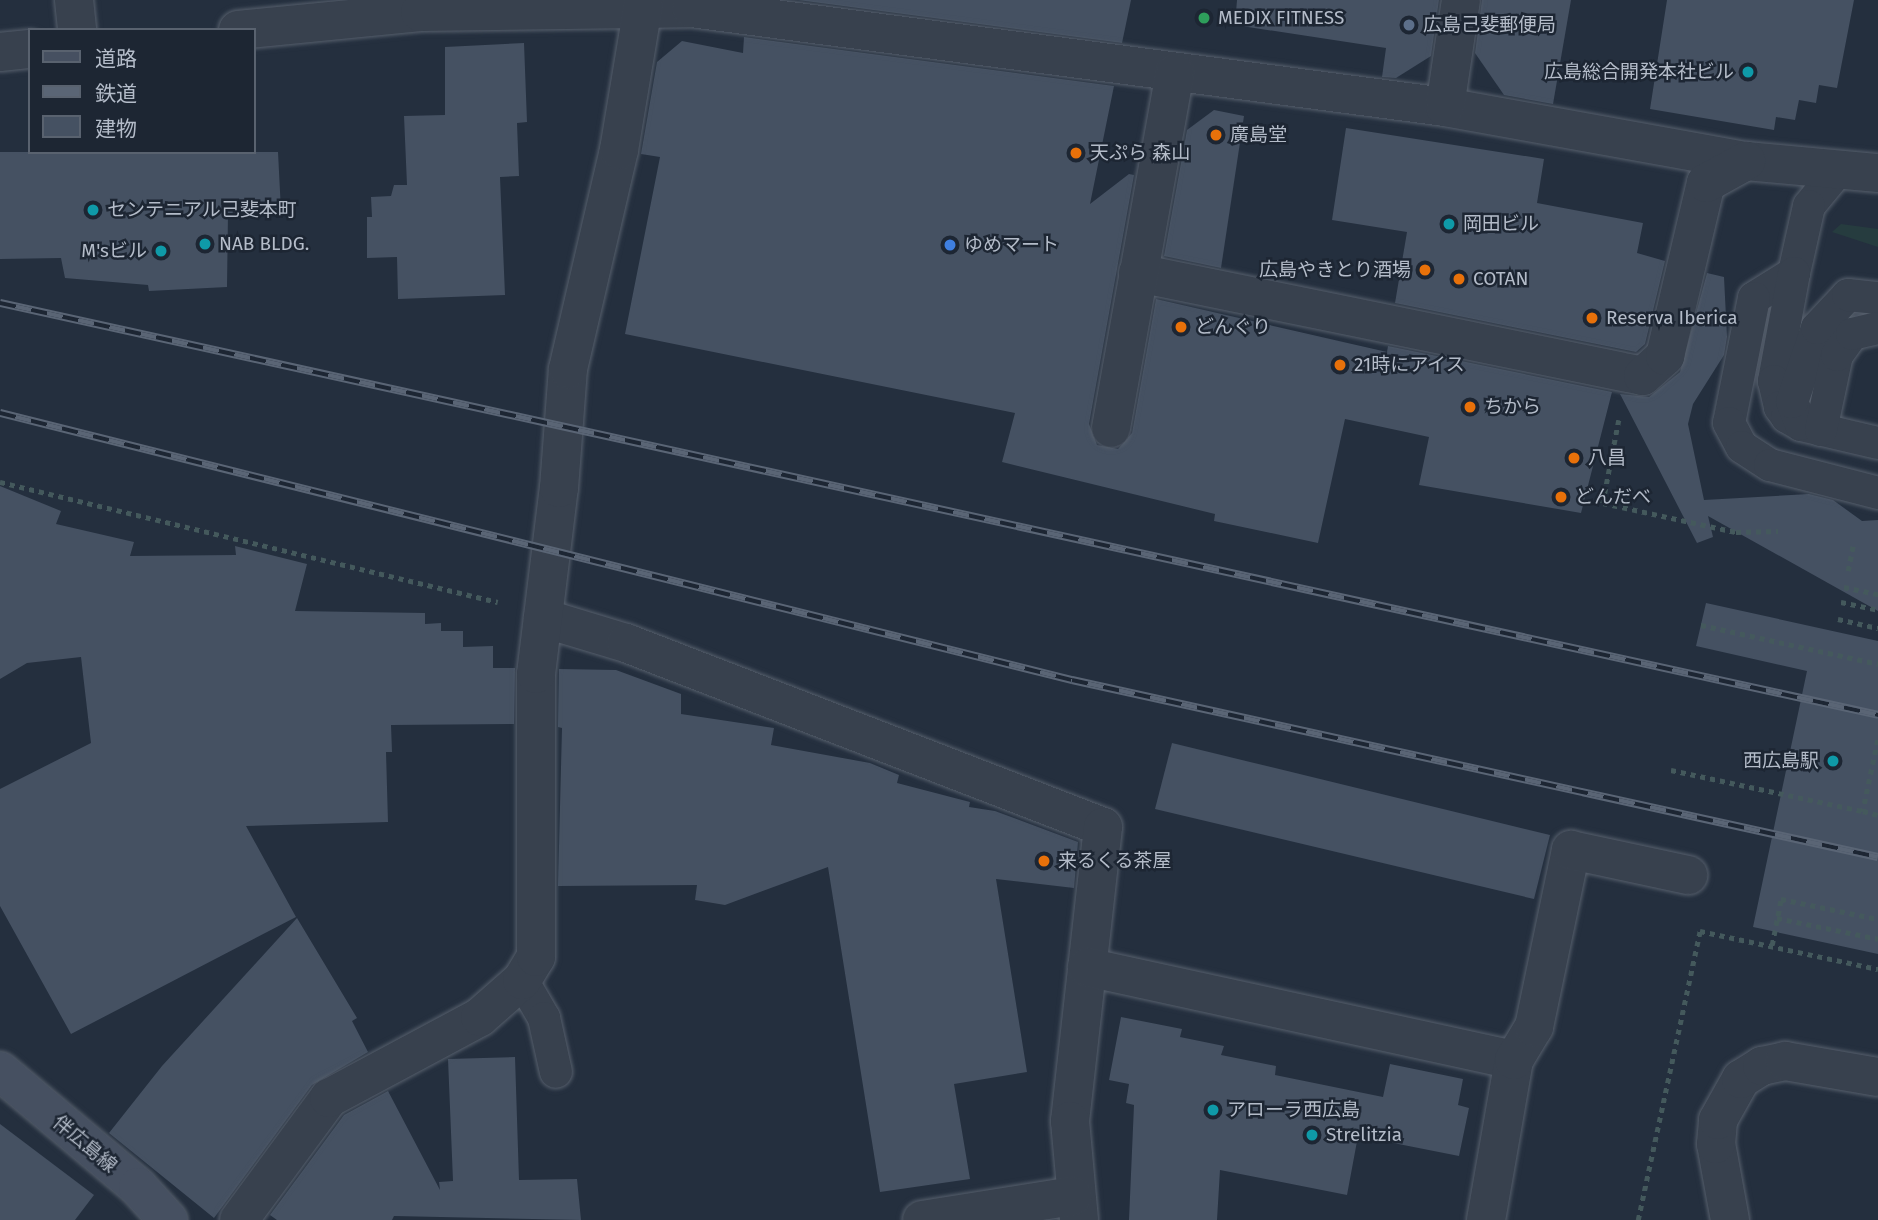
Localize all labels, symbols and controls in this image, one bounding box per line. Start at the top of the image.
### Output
place label: MEDIX FITNESS [1218,7,1344,29]
marker: MEDIX FITNESS [1196,10,1212,26]
place label: 広島己斐郵便局 [1423,14,1556,36]
marker: 広島己斐郵便局 [1401,17,1417,33]
legend [28,28,256,154]
text: 道路 [95,46,137,72]
place label: 広島総合開発本社ビル [1544,61,1734,83]
marker: 広島総合開発本社ビル [1740,64,1756,80]
text: 鉄道 [95,81,137,107]
text: 建物 [95,116,137,142]
place label: 廣島堂 [1230,124,1287,146]
marker: 廣島堂 [1208,127,1224,143]
place label: 天ぷら 森山 [1090,142,1190,164]
marker: 天ぷら 森山 [1068,145,1084,161]
place label: センテニアル己斐本町 [107,199,297,221]
marker: センテニアル己斐本町 [85,202,101,218]
place label: 岡田ビル [1463,213,1539,235]
marker: 岡田ビル [1441,216,1457,232]
place label: NAB BLDG. [219,233,309,255]
place label: ゆめマート [964,234,1059,256]
marker: NAB BLDG. [197,236,213,252]
marker: ゆめマート [942,237,958,253]
place label: M'sビル [81,240,147,262]
marker: M'sビル [153,243,169,259]
place label: 広島やきとり酒場 [1259,259,1411,281]
marker: 広島やきとり酒場 [1417,262,1433,278]
place label: COTAN [1473,268,1528,290]
marker: COTAN [1451,271,1467,287]
place label: Reserva Iberica [1606,307,1738,329]
marker: Reserva Iberica [1584,310,1600,326]
place label: どんぐり [1195,316,1271,338]
marker: どんぐり [1173,319,1189,335]
place label: 21時にアイス [1354,354,1466,376]
marker: 21時にアイス [1332,357,1348,373]
place label: ちから [1484,396,1541,418]
marker: ちから [1462,399,1478,415]
place label: 八昌 [1588,447,1626,469]
marker: 八昌 [1566,450,1582,466]
place label: どんだべ [1575,486,1651,508]
marker: どんだべ [1553,489,1569,505]
place label: 西広島駅 [1743,750,1819,772]
marker: 西広島駅 [1825,753,1841,769]
place label: 来るくる茶屋 [1058,850,1172,872]
marker: 来るくる茶屋 [1036,853,1052,869]
place label: アローラ西広島 [1227,1099,1360,1121]
marker: アローラ西広島 [1205,1102,1221,1118]
street label: 伴広島線 [49,1111,121,1177]
place label: Strelitzia [1326,1124,1402,1146]
marker: Strelitzia [1304,1127,1320,1143]

